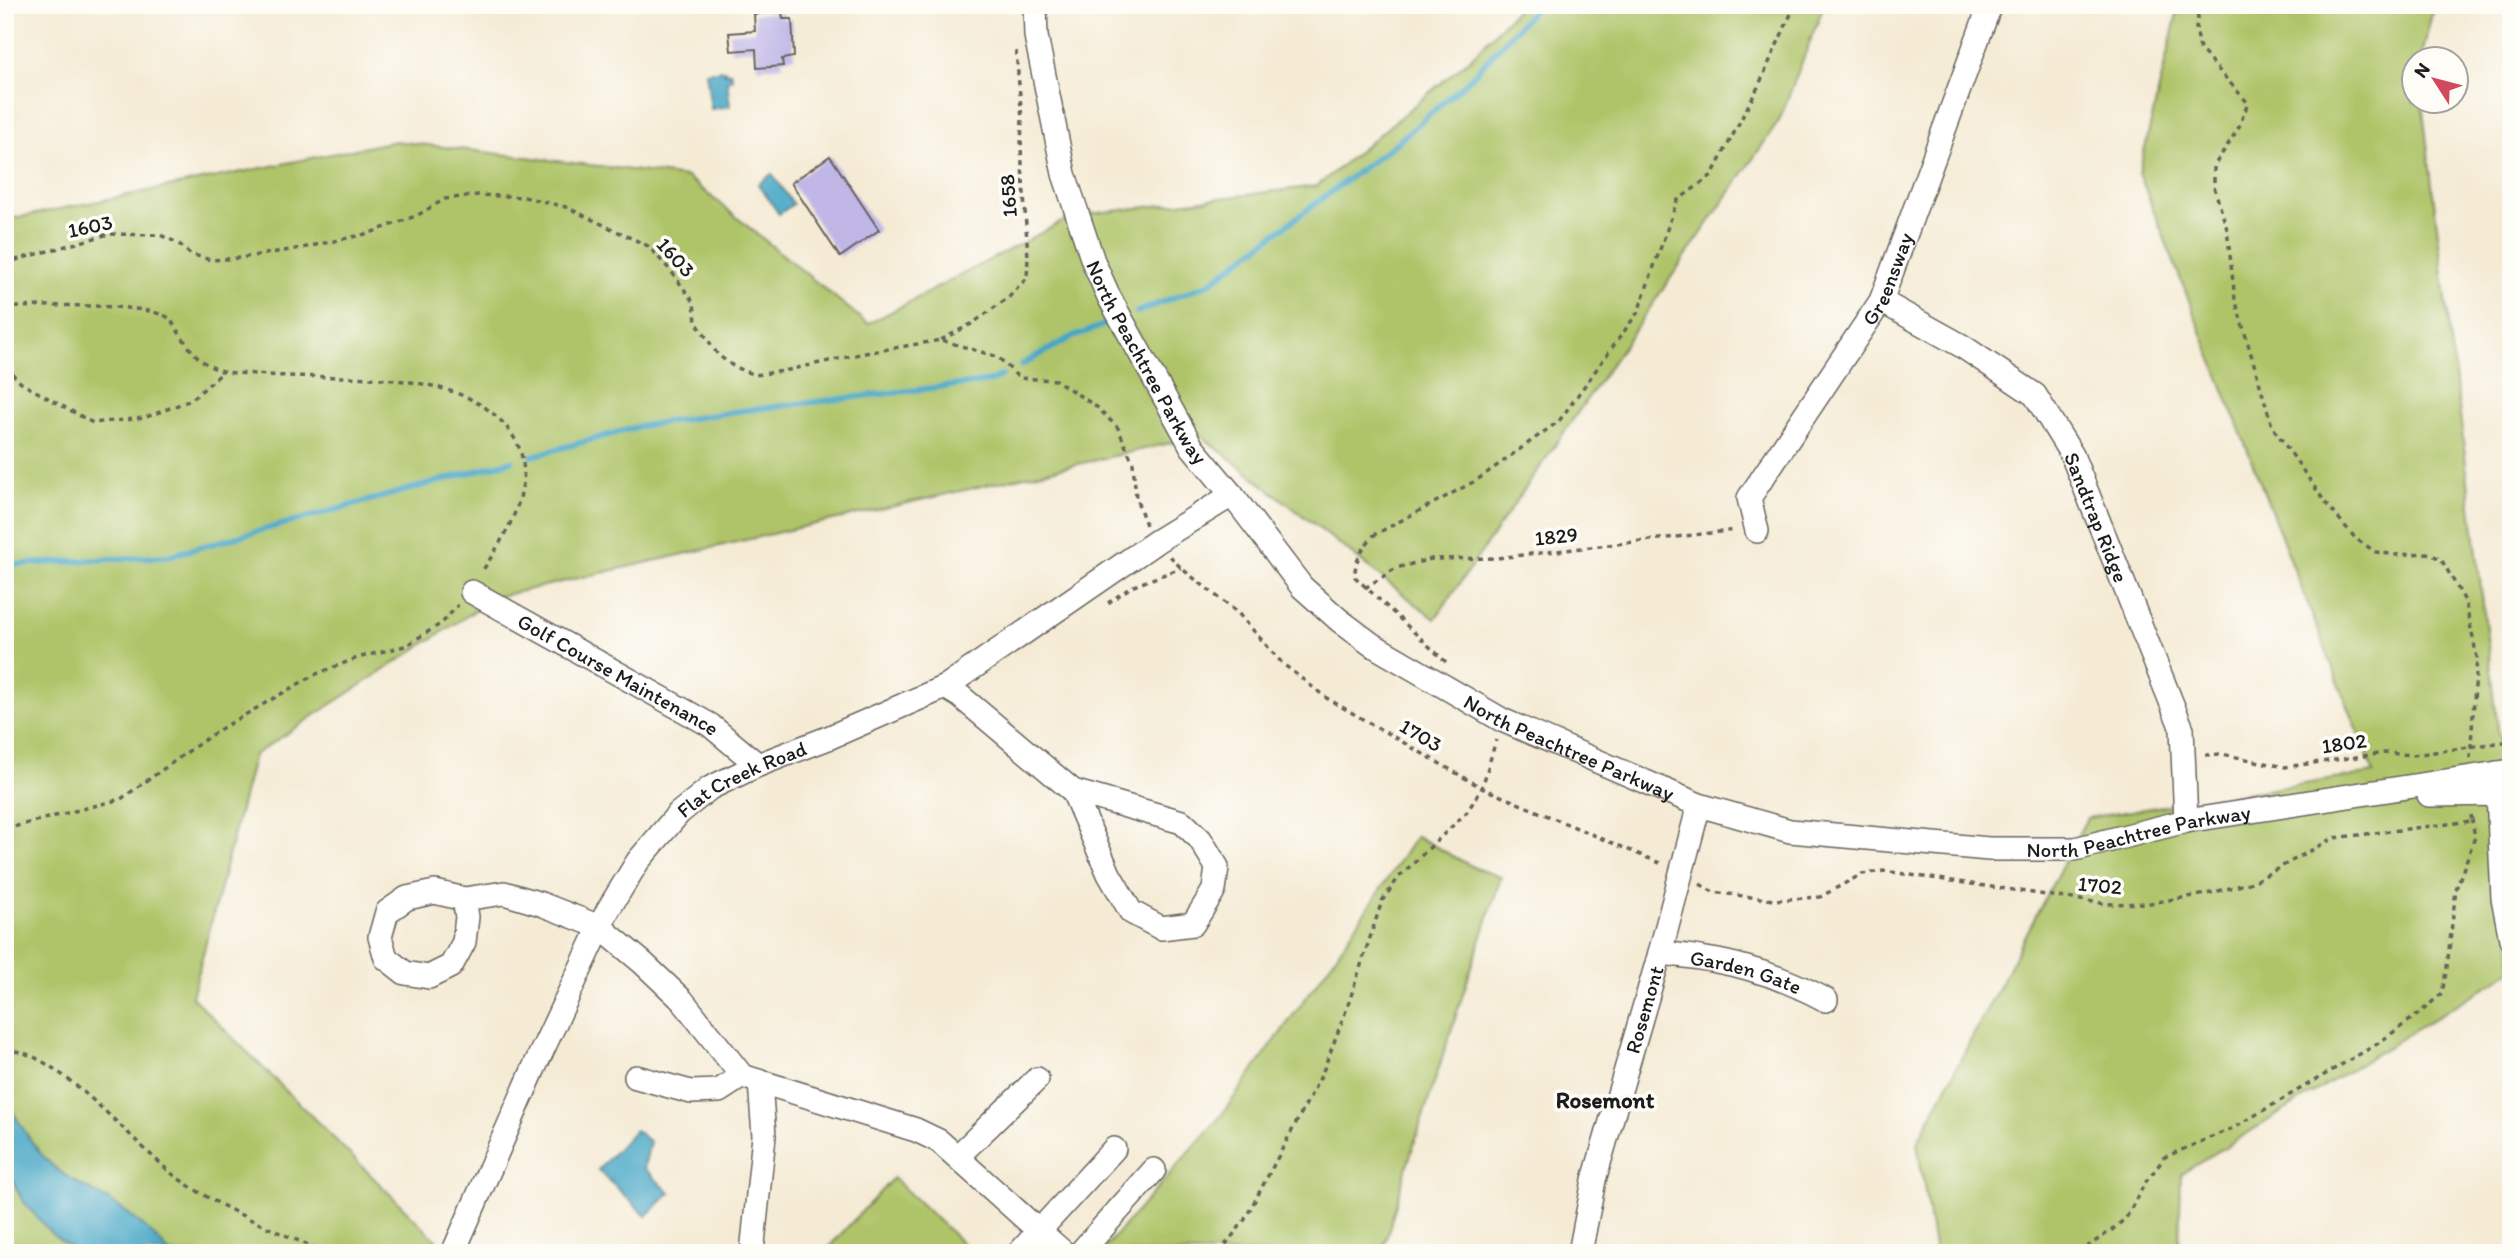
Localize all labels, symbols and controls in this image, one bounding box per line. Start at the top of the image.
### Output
north arrow [2400,46,2470,116]
text: N [2409,58,2435,82]
street label: 1658 [994,173,1022,219]
street label: 1603 [65,209,115,243]
street label: Greensway [1856,229,1918,330]
street label: 1603 [652,232,700,282]
street label: North Peachtree Parkway [1082,256,1213,469]
street label: Sandtrap Ridge [2060,448,2134,586]
street label: 1829 [1533,521,1579,551]
street label: Golf Course Maintenance [513,608,725,740]
street label: North Peachtree Parkway [1460,688,1678,805]
street label: 1703 [1395,713,1447,757]
street label: 1802 [2320,727,2368,759]
street label: Flat Creek Road [671,735,810,822]
street label: North Peachtree Parkway [2026,799,2252,862]
street label: 1702 [2077,871,2123,899]
street label: Garden Gate [1688,944,1806,999]
street label: Rosemont [1619,963,1668,1056]
district label: Rosemont [1556,1086,1655,1114]

